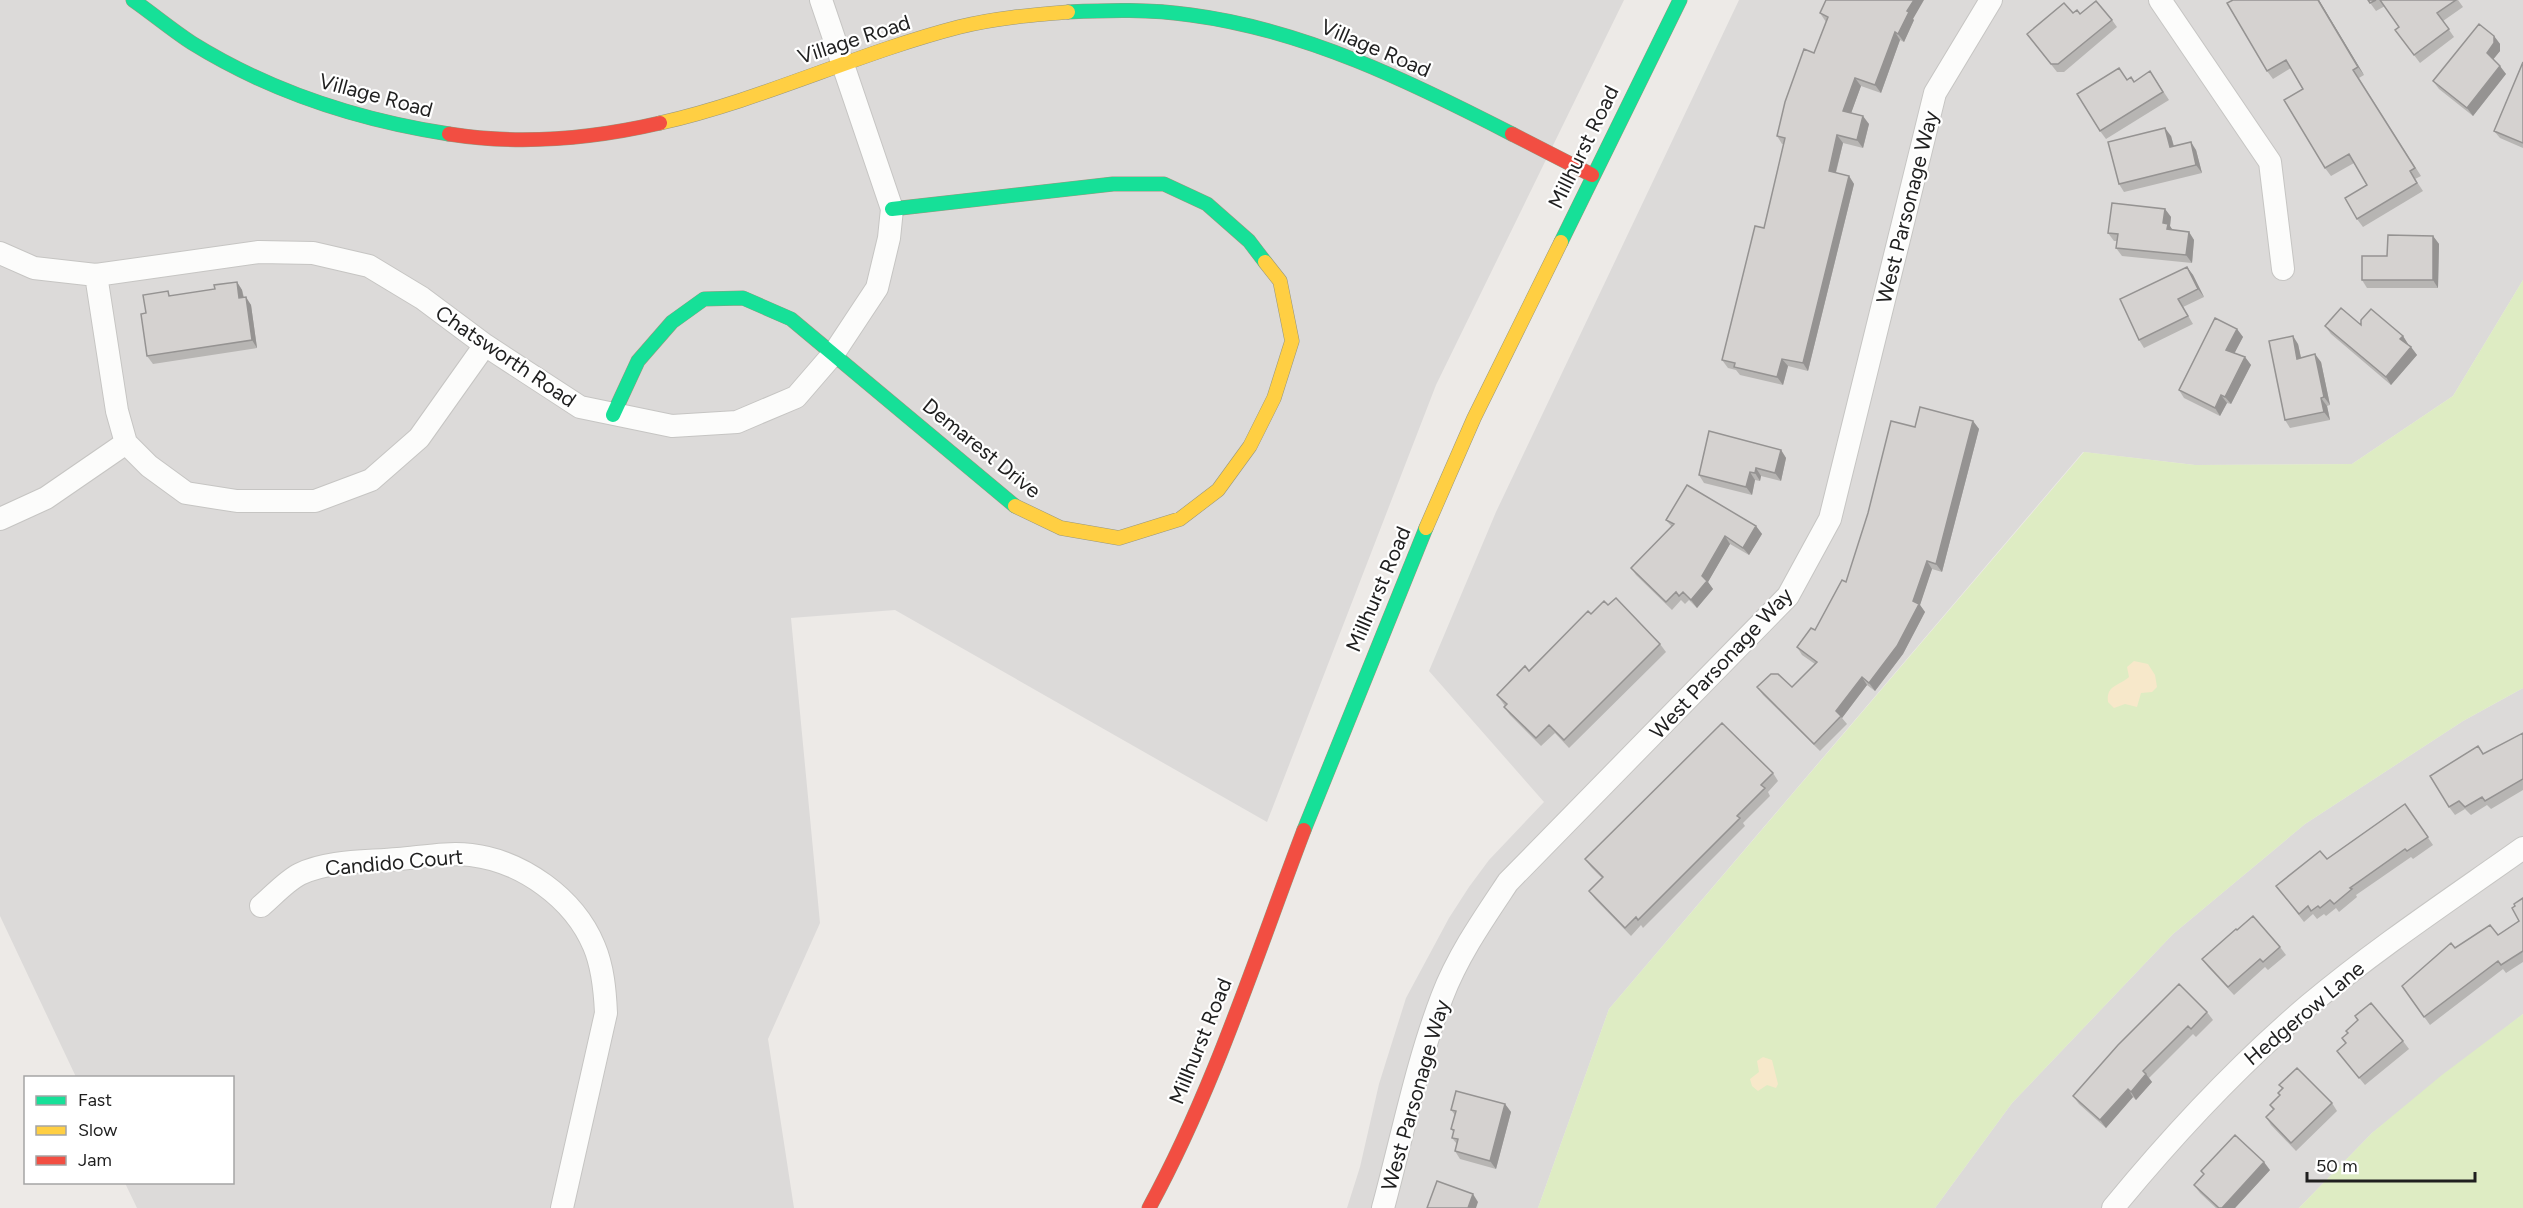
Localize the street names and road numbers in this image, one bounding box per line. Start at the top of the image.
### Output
street label: Village Road [795,9,913,69]
street label: Village Road [1317,14,1435,82]
street label: Village Road [316,68,436,122]
street label: Millhurst Road [1542,81,1624,213]
street label: West Parsonage Way [1871,108,1943,306]
street label: Chatsworth Road [431,300,581,412]
street label: Demarest Drive [918,393,1046,503]
street label: Millhurst Road [1340,523,1416,655]
street label: West Parsonage Way [1644,582,1798,744]
street label: Candido Court [324,844,464,880]
street label: Hedgerow Lane [2239,956,2369,1070]
street label: Millhurst Road [1163,974,1237,1108]
street label: West Parsonage Way [1376,997,1454,1193]

